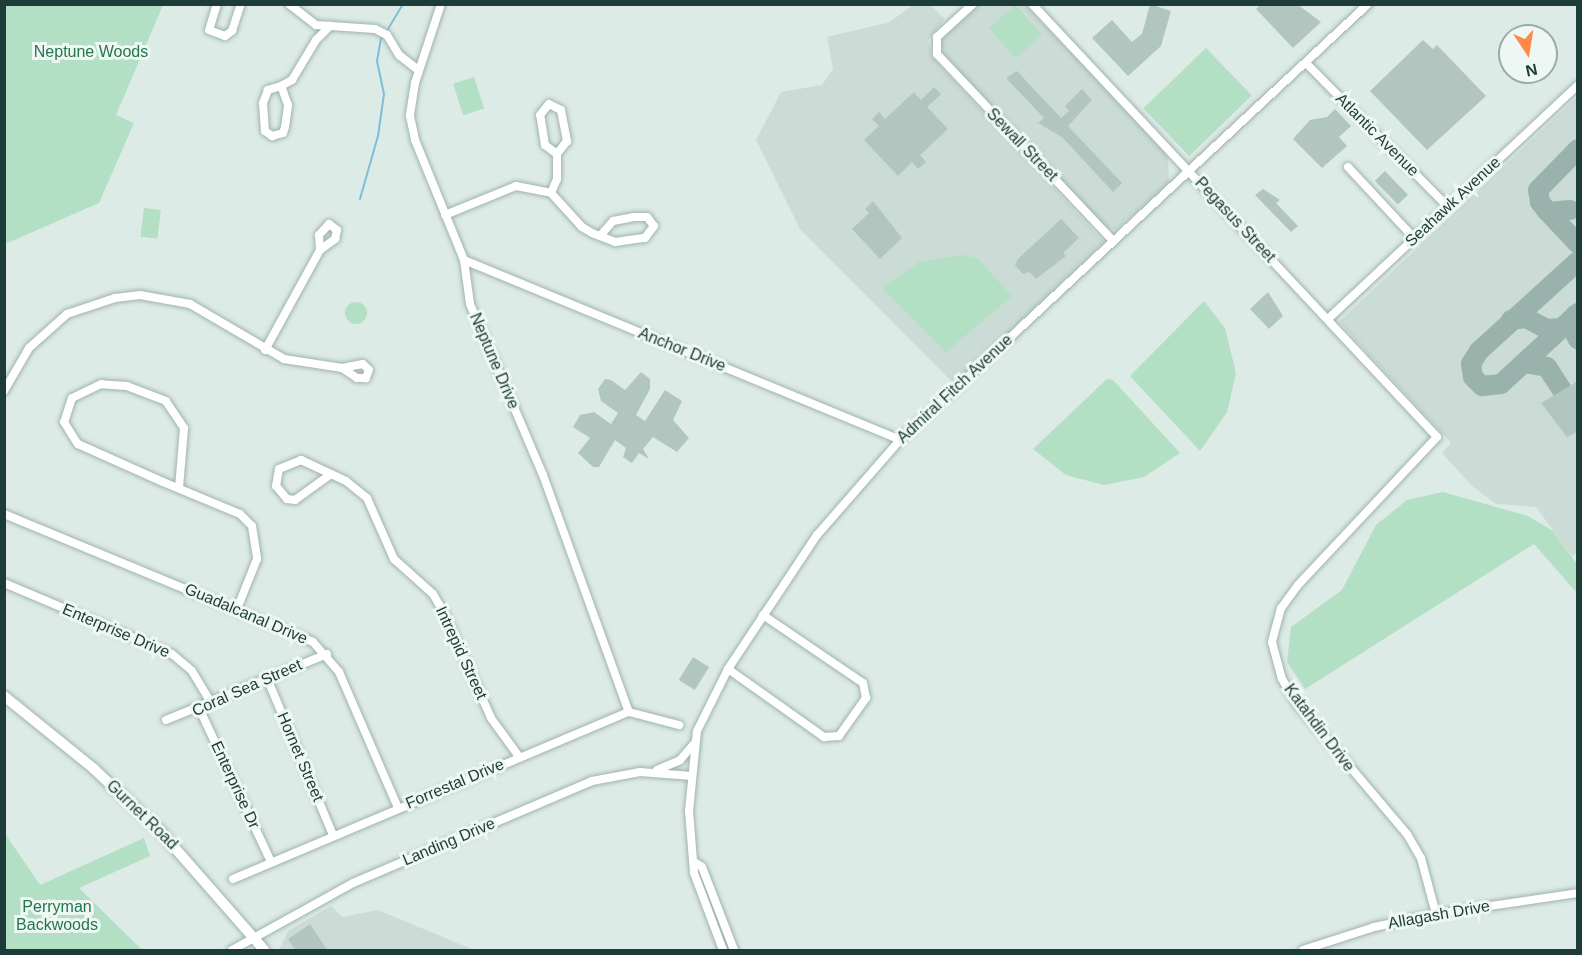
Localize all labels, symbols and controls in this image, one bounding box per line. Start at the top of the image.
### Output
north arrow [1498,24,1558,84]
park label: Neptune Woods [34,42,148,62]
text: N [1524,61,1539,80]
street label: Atlantic Avenue [1331,89,1423,181]
street label: Sewall Street [982,104,1062,186]
street label: Seahawk Avenue [1401,153,1505,251]
street label: Pegasus Street [1191,173,1279,267]
street label: Neptune Drive [465,310,523,412]
street label: Anchor Drive [636,324,728,376]
street label: Admiral Fitch Avenue [893,330,1017,448]
street label: Guadalcanal Drive [182,579,310,649]
street label: Enterprise Drive [59,600,173,662]
street label: Intrepid Street [431,603,491,703]
street label: Coral Sea Street [189,655,305,721]
street label: Katahdin Drive [1280,680,1358,776]
street label: Hornet Street [273,709,327,805]
street label: Enterprise Dr [206,738,264,832]
street label: Forrestal Drive [403,755,507,813]
street label: Gurnet Road [102,776,182,854]
street label: Landing Drive [400,814,498,870]
park label: Perryman Backwoods [16,897,98,935]
street label: Allagash Drive [1387,897,1491,933]

